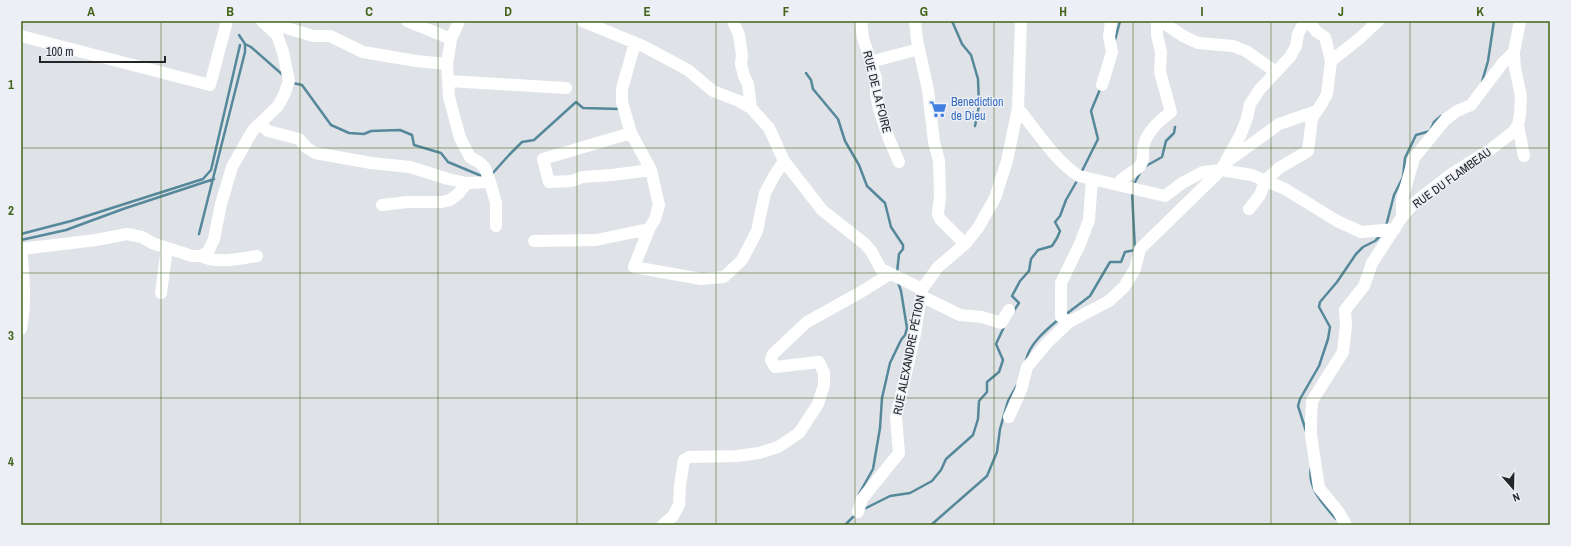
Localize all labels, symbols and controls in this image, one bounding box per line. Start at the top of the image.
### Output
text: A [87,3,95,20]
text: B [226,3,234,20]
text: C [365,3,373,20]
text: D [504,3,512,20]
text: E [643,3,651,20]
text: F [783,3,790,20]
text: G [920,3,928,20]
text: H [1059,3,1067,20]
text: I [1201,3,1204,20]
text: J [1338,3,1344,20]
text: K [1476,3,1484,20]
scale bar [40,38,165,64]
text: 100 m [46,44,73,60]
street label: RUE DE LA FOIRE [859,49,895,135]
text: 1 [8,76,14,93]
place label: Benediction de Dieu [951,94,1004,124]
supermarket icon: Benediction de Dieu [928,99,948,119]
street label: RUE DU FLAMBEAU [1409,144,1495,212]
text: 2 [8,202,14,219]
street label: RUE ALEXANDRE PÉTION [890,294,928,416]
text: 3 [8,327,14,344]
text: 4 [8,453,14,470]
north arrow [1493,468,1533,508]
text: N [1511,490,1522,505]

